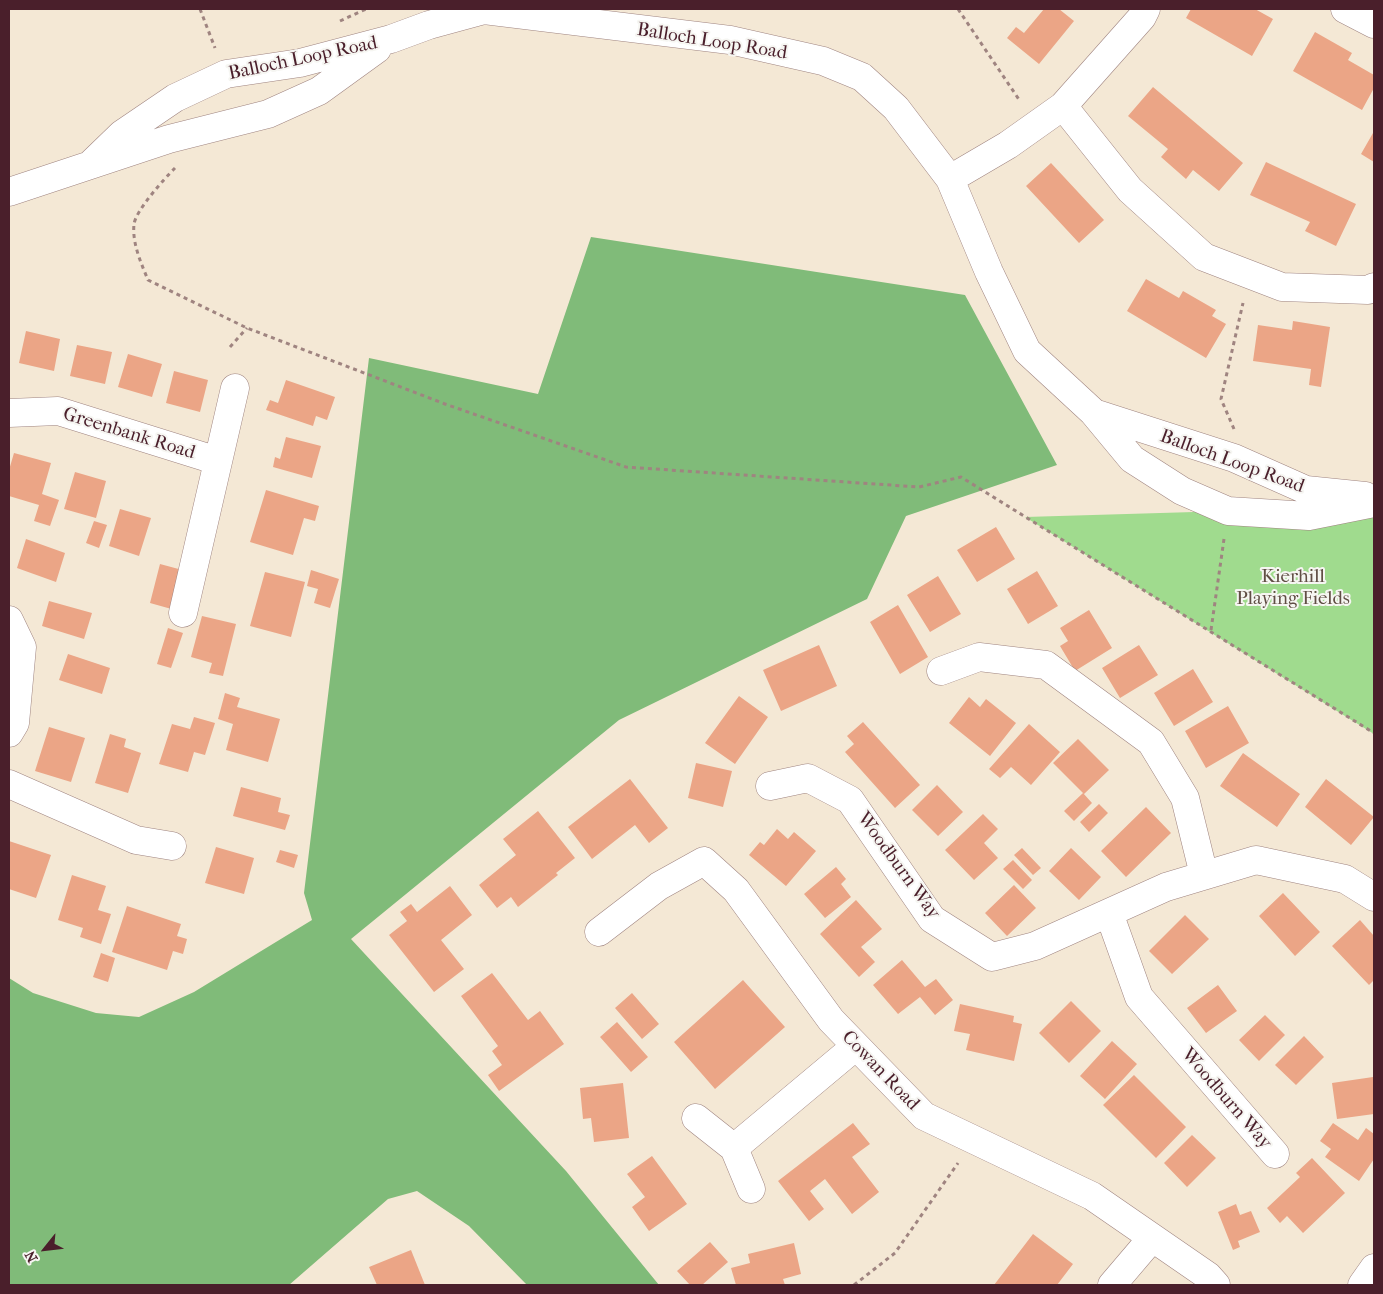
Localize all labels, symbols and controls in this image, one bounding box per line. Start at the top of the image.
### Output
street label: Balloch Loop Road [635,19,789,65]
street label: Balloch Loop Road [226,32,380,86]
street label: Greenbank Road [60,403,198,465]
street label: Balloch Loop Road [1157,425,1307,499]
park label: Kierhill Playing Fields [1236,566,1350,610]
street label: Woodburn Way [852,808,944,924]
street label: Cowan Road [836,1026,924,1116]
street label: Woodburn Way [1176,1044,1276,1154]
north arrow [20,1224,70,1274]
text: N [21,1248,41,1265]

